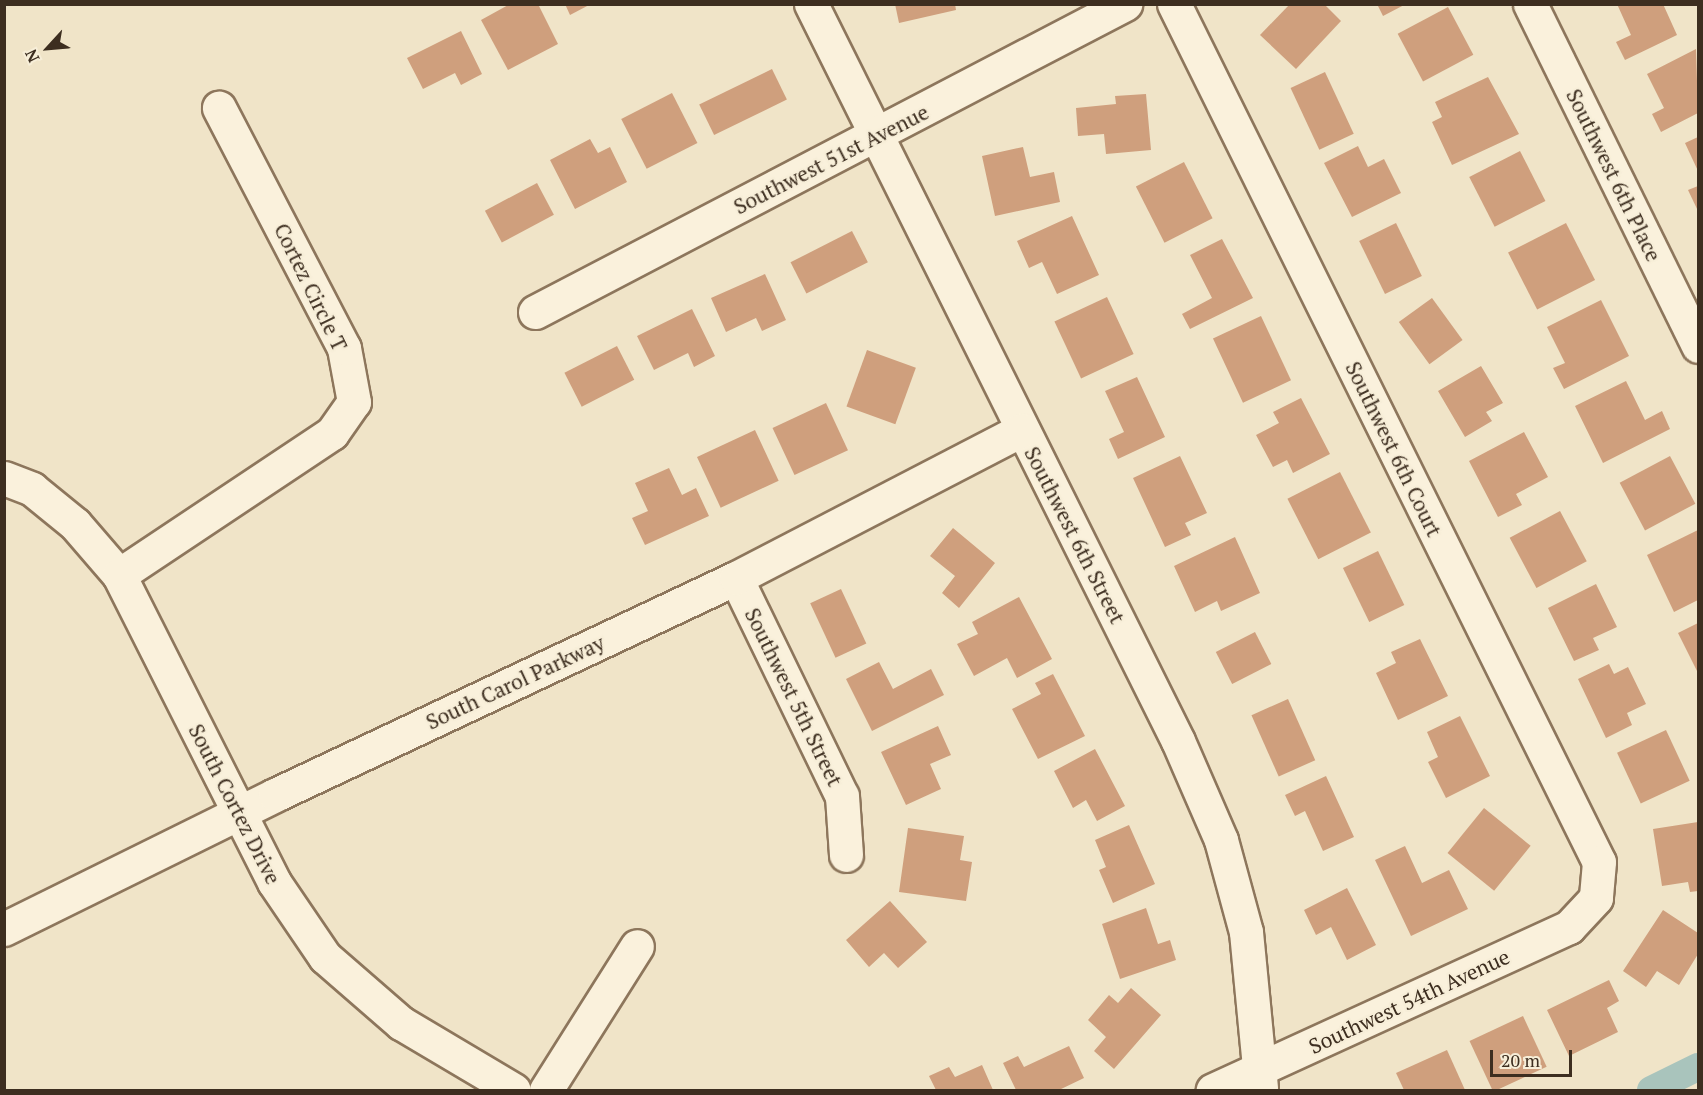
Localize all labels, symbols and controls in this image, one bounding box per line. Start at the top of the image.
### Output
north arrow [18,18,78,78]
text: N [19,46,44,66]
street label: Southwest 6th Place [1561,85,1667,265]
street label: Southwest 51st Avenue [729,99,933,219]
street label: Cortez Circle T [269,219,353,355]
street label: Southwest 6th Court [1341,357,1447,541]
street label: Southwest 6th Street [1019,442,1131,628]
street label: Southwest 5th Street [740,604,848,790]
street label: South Carol Parkway [422,630,608,734]
street label: South Cortez Drive [184,720,286,888]
street label: Southwest 54th Avenue [1304,943,1514,1059]
scale bar [1493,1038,1576,1076]
text: 20 m [1501,1048,1540,1072]

